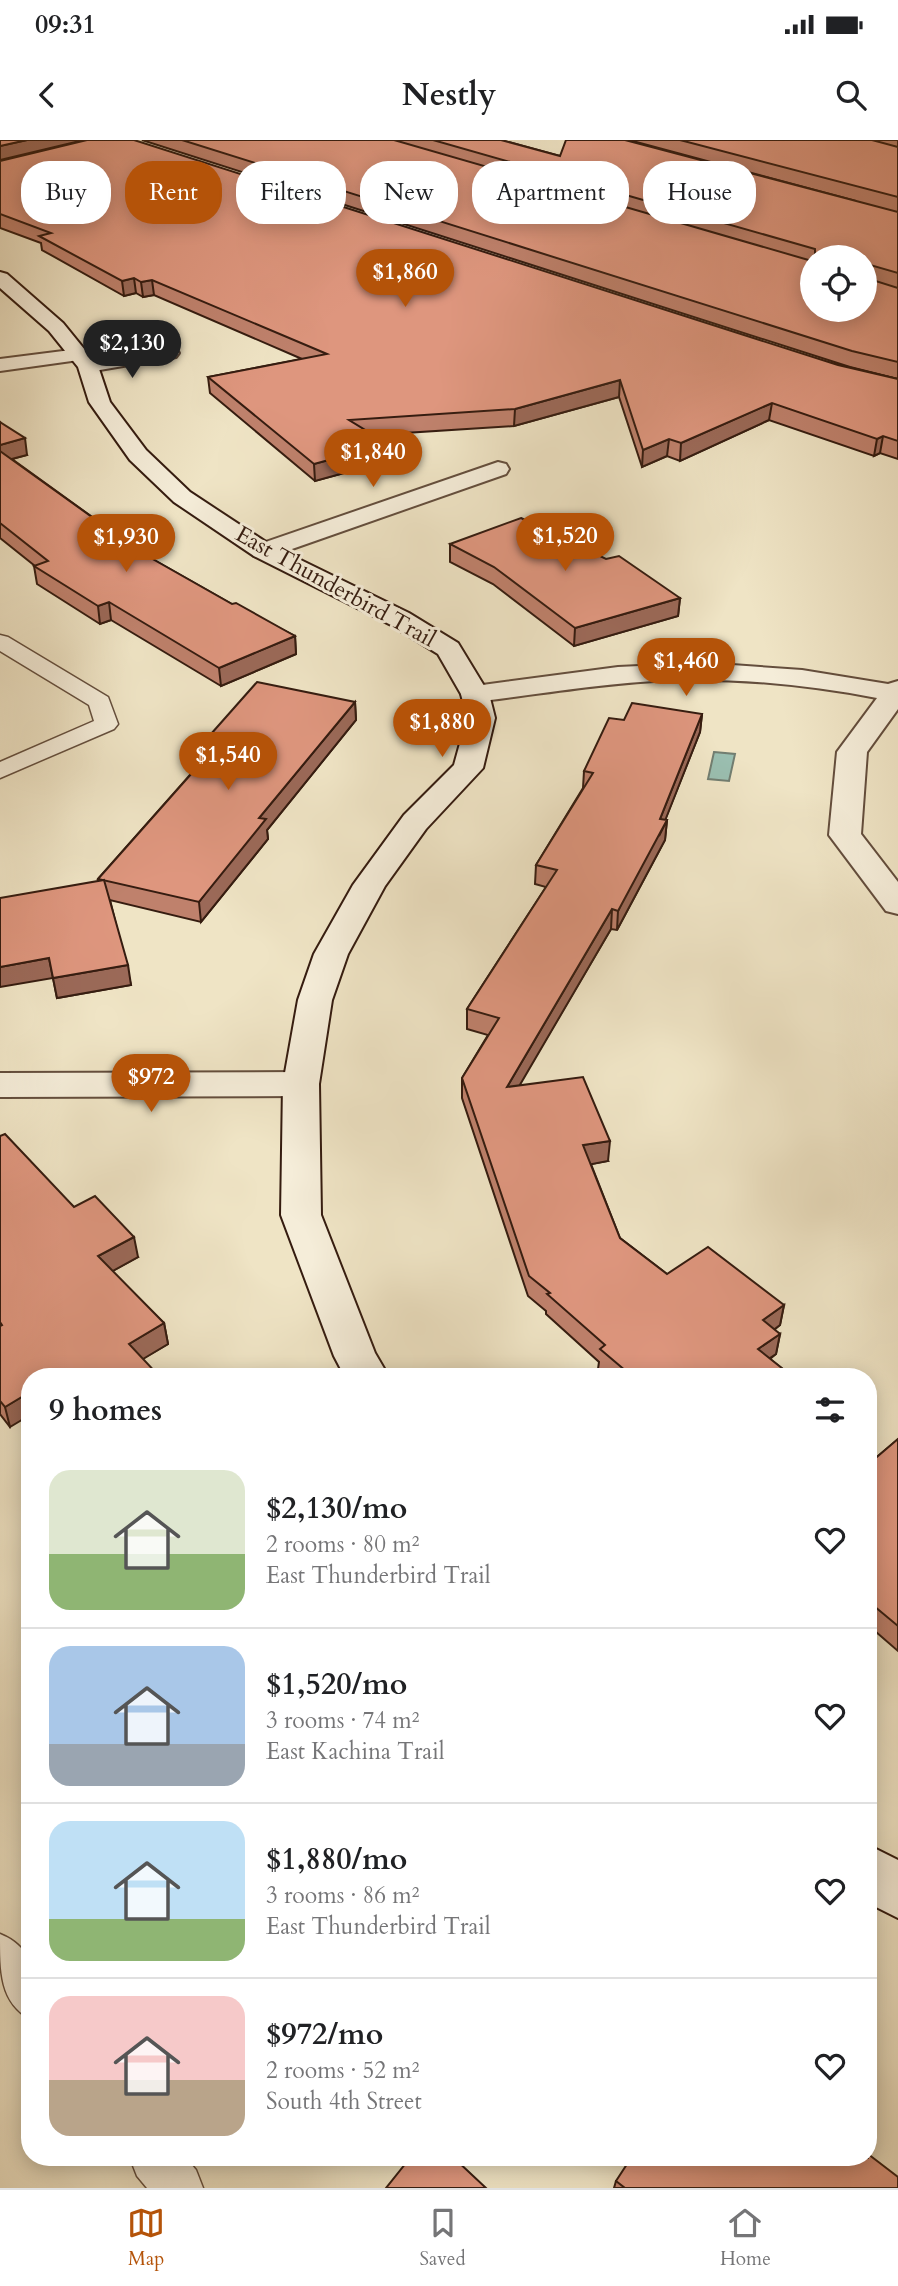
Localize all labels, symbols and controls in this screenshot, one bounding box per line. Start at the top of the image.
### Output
text: 09:31 [35,7,96,42]
text: Nestly [402,73,496,117]
icon: back [28,76,66,114]
icon: search [832,76,870,114]
chip: Buy [21,161,111,224]
chip: Rent [125,161,222,224]
chip: Filters [236,161,346,224]
chip: New [360,161,458,224]
chip: Apartment [472,161,629,224]
chip: House [643,161,756,224]
map controls [800,245,877,322]
button: locate [800,245,877,322]
pin: $1,860 [348,250,462,309]
text: $1,860 [372,256,438,287]
pin: $2,130 [75,320,189,380]
text: $2,130 [99,327,165,358]
pin: $1,840 [316,430,430,489]
text: $1,840 [340,436,406,467]
pin: $1,930 [69,514,183,574]
pin: $1,520 [508,514,622,573]
street label: East Thunderbird Trail [230,518,442,655]
text: $1,520 [532,520,598,551]
text: $1,930 [93,521,159,552]
pin: $1,460 [629,638,743,698]
text: $1,460 [653,645,719,676]
pin: $1,880 [385,700,499,759]
text: $1,880 [409,706,475,737]
pin: $1,540 [171,732,285,792]
text: $1,540 [195,739,261,770]
pin: $972 [110,1054,192,1114]
text: $972 [127,1061,175,1092]
text: 9 homes [49,1390,162,1431]
icon: filters [811,1391,849,1429]
text: $2,130/mo [266,1488,407,1529]
icon: home [105,1498,189,1582]
icon: heart [811,1521,849,1559]
text: 2 rooms · 80 m² [266,1529,419,1560]
text: East Thunderbird Trail [266,1560,491,1591]
text: $1,520/mo [266,1664,407,1705]
icon: home [105,1674,189,1758]
icon: heart [811,1697,849,1735]
text: 3 rooms · 74 m² [266,1705,419,1736]
text: East Kachina Trail [266,1736,445,1767]
text: $1,880/mo [266,1839,407,1880]
icon: home [105,1849,189,1933]
icon: heart [811,1872,849,1910]
text: 3 rooms · 86 m² [266,1880,419,1911]
text: East Thunderbird Trail [266,1911,491,1942]
text: $972/mo [266,2014,383,2055]
icon: home [105,2024,189,2108]
icon: heart [811,2047,849,2085]
text: 2 rooms · 52 m² [266,2055,419,2086]
text: South 4th Street [266,2086,422,2117]
tab: Map [127,2204,165,2272]
tab: Saved [420,2204,466,2272]
tab: Home [720,2204,771,2272]

